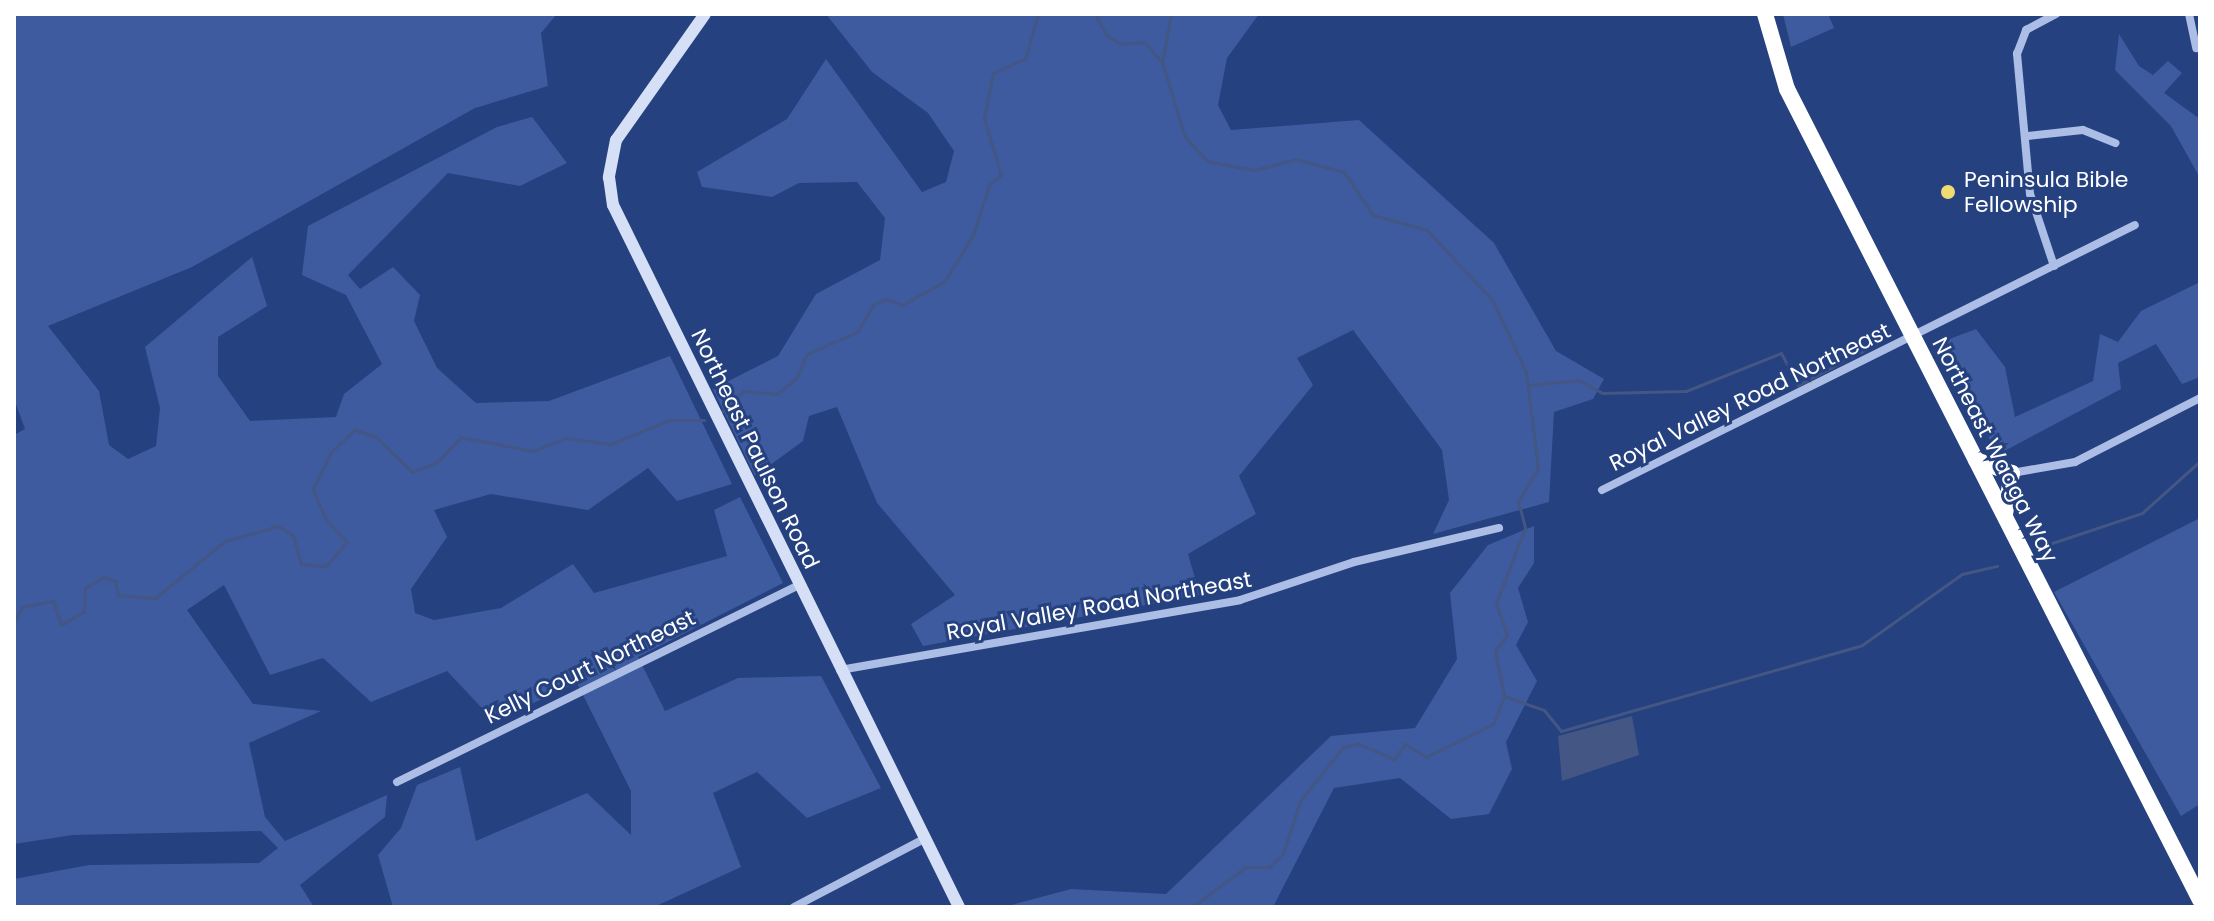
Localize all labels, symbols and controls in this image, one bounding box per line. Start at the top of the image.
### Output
place label: Peninsula Bible Fellowship [1964,166,2128,218]
marker: Peninsula Bible Fellowship [1939,183,1957,201]
street label: Royal Valley Road Northeast [1605,317,1895,477]
street label: Northeast Paulson Road [685,325,825,573]
street label: Northeast Waaga Way [1927,333,2063,567]
street label: Royal Valley Road Northeast [944,566,1254,646]
street label: Kelly Court Northeast [480,605,700,729]

